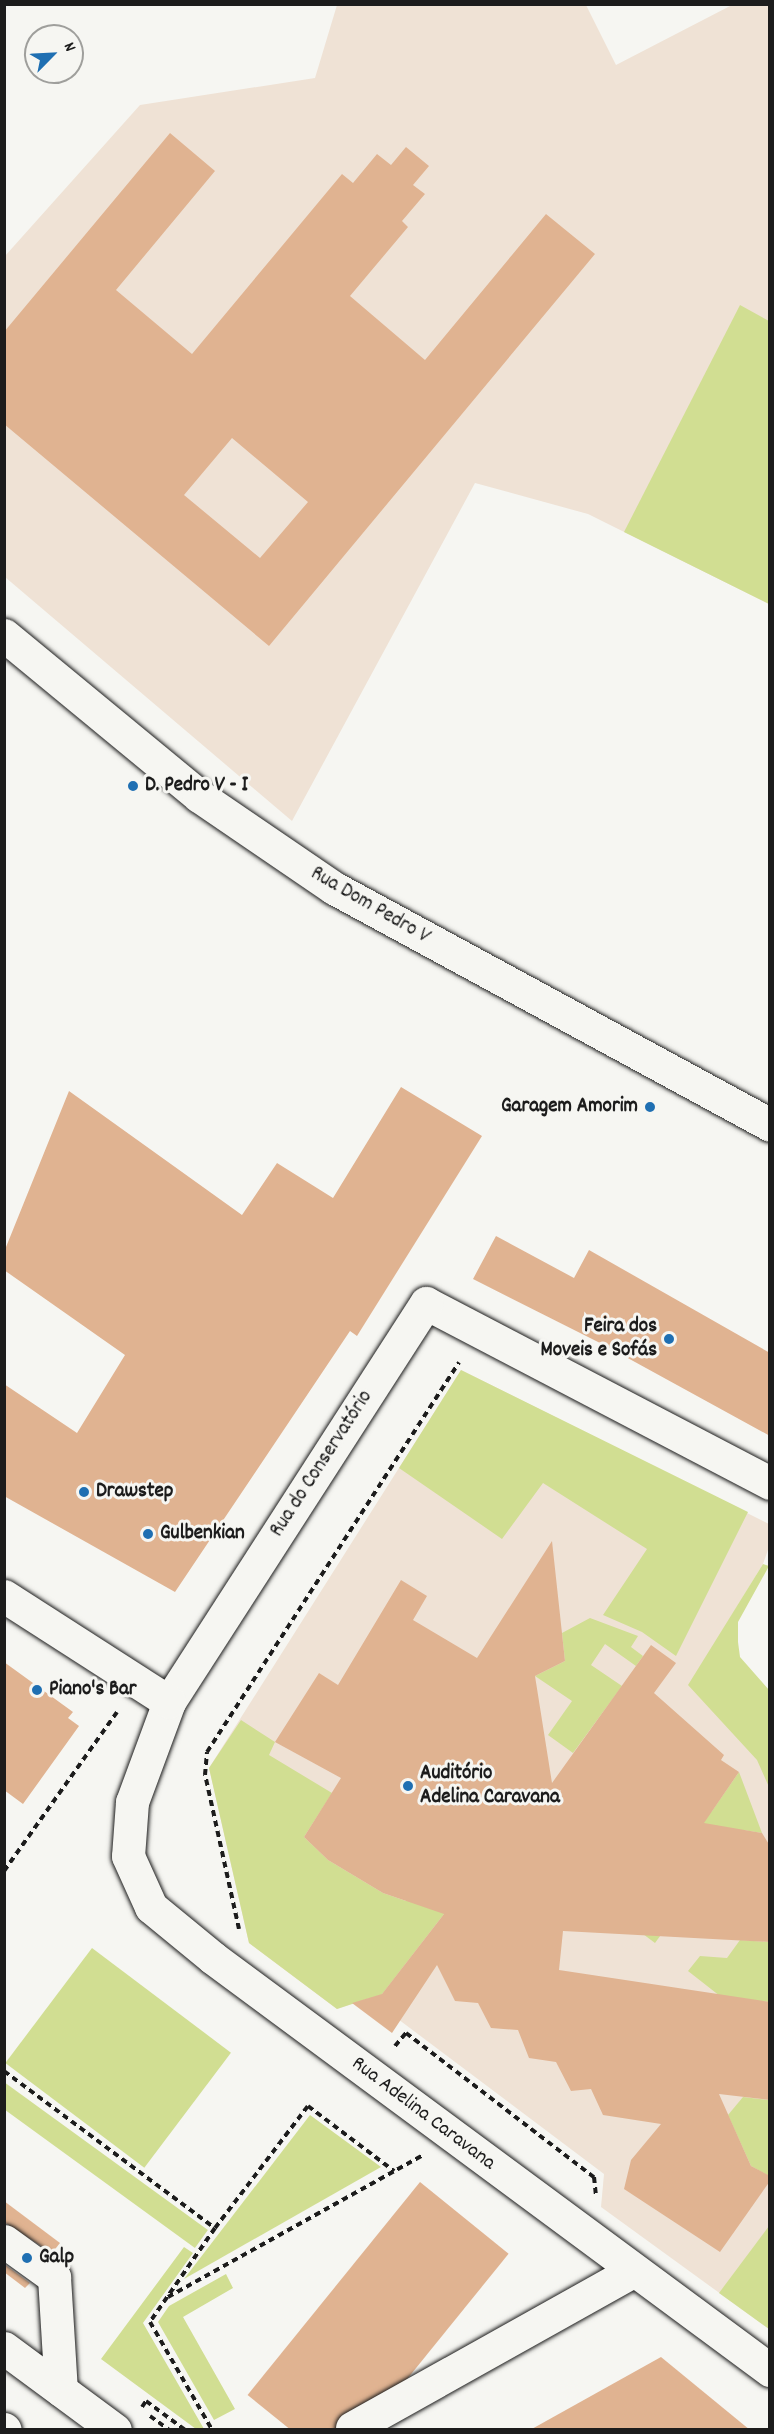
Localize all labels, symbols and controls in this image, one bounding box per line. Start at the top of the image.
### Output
north arrow [24,24,84,84]
text: N [57,39,81,56]
place label: D. Pedro V - I [145,773,248,799]
marker: D. Pedro V - I [126,779,140,793]
street label: Rua Dom Pedro V [306,862,434,950]
place label: Garagem Amorim [501,1094,638,1120]
marker: Garagem Amorim [643,1100,657,1114]
place label: Feira dos Moveis e Sofás [540,1314,657,1364]
marker: Feira dos Moveis e Sofás [662,1332,676,1346]
street label: Rua do Conservatório [265,1386,379,1542]
place label: Drawstep [96,1479,174,1505]
marker: Drawstep [77,1485,91,1499]
place label: Gulbenkian [160,1521,245,1547]
marker: Gulbenkian [141,1527,155,1541]
place label: Piano's Bar [49,1677,137,1703]
marker: Piano's Bar [30,1683,44,1697]
place label: Auditório Adelina Caravana [420,1761,560,1811]
marker: Auditório Adelina Caravana [401,1779,415,1793]
street label: Rua Adelina Caravana [346,2052,500,2176]
place label: Galp [39,2245,74,2271]
marker: Galp [20,2251,34,2265]

